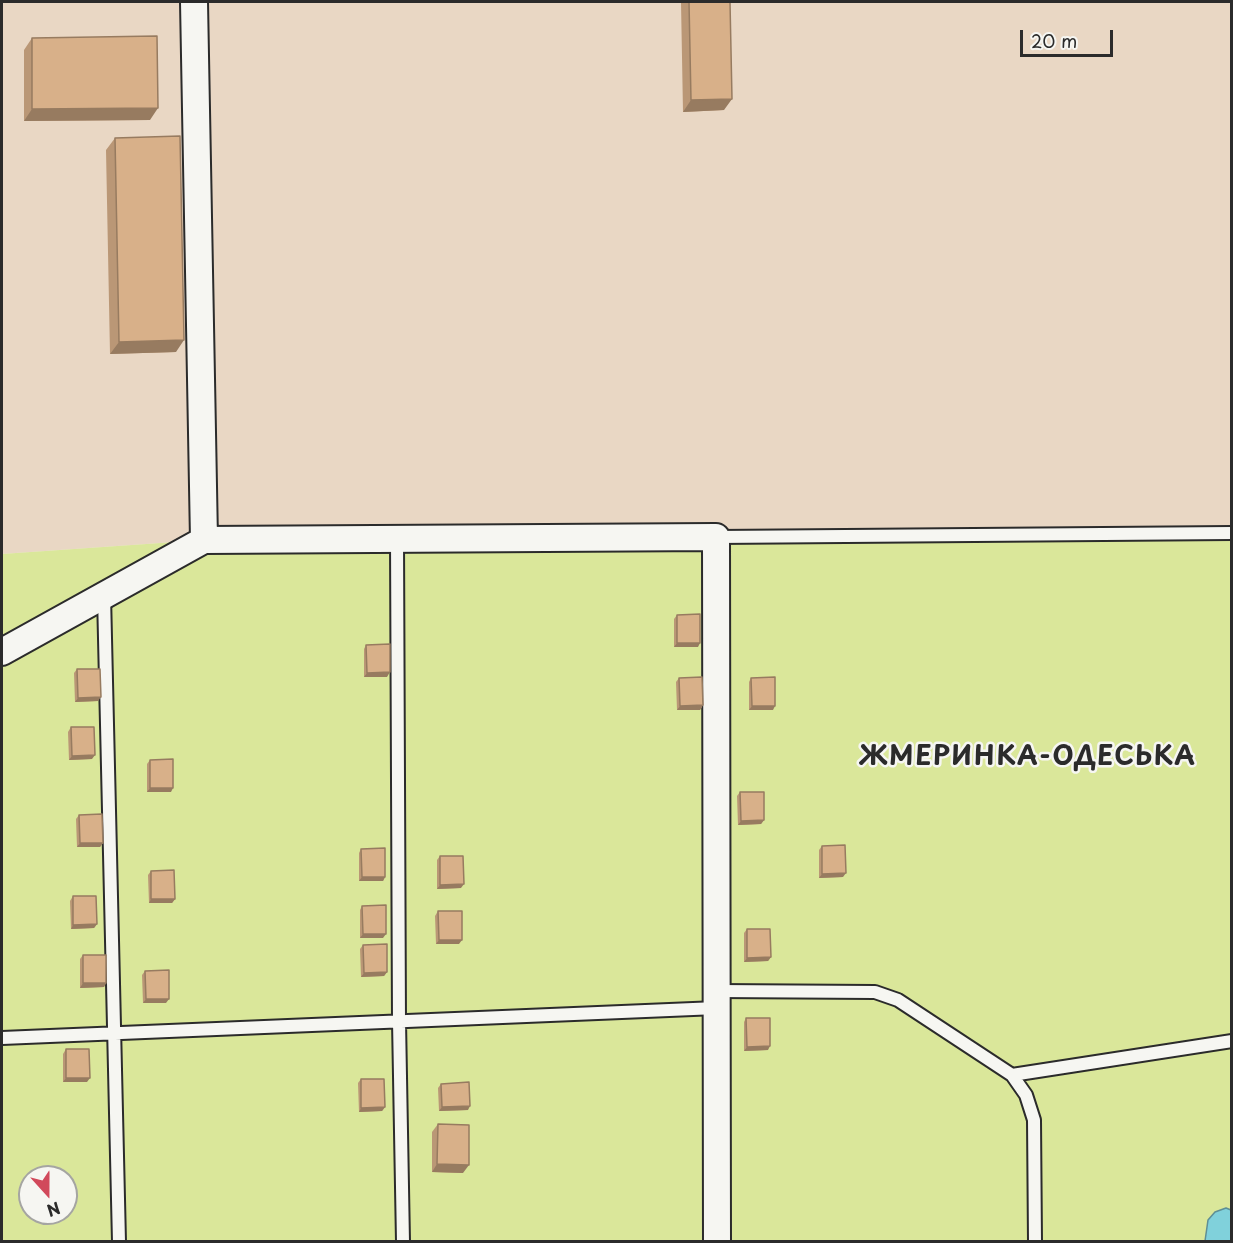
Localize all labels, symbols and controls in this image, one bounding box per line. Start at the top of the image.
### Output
scale bar [1023,18,1116,56]
text: 20 m [1031,27,1077,54]
district label: ЖМЕРИНКА-ОДЕСЬКА [862,742,1194,774]
north arrow [18,1165,78,1225]
text: N [44,1196,64,1223]

